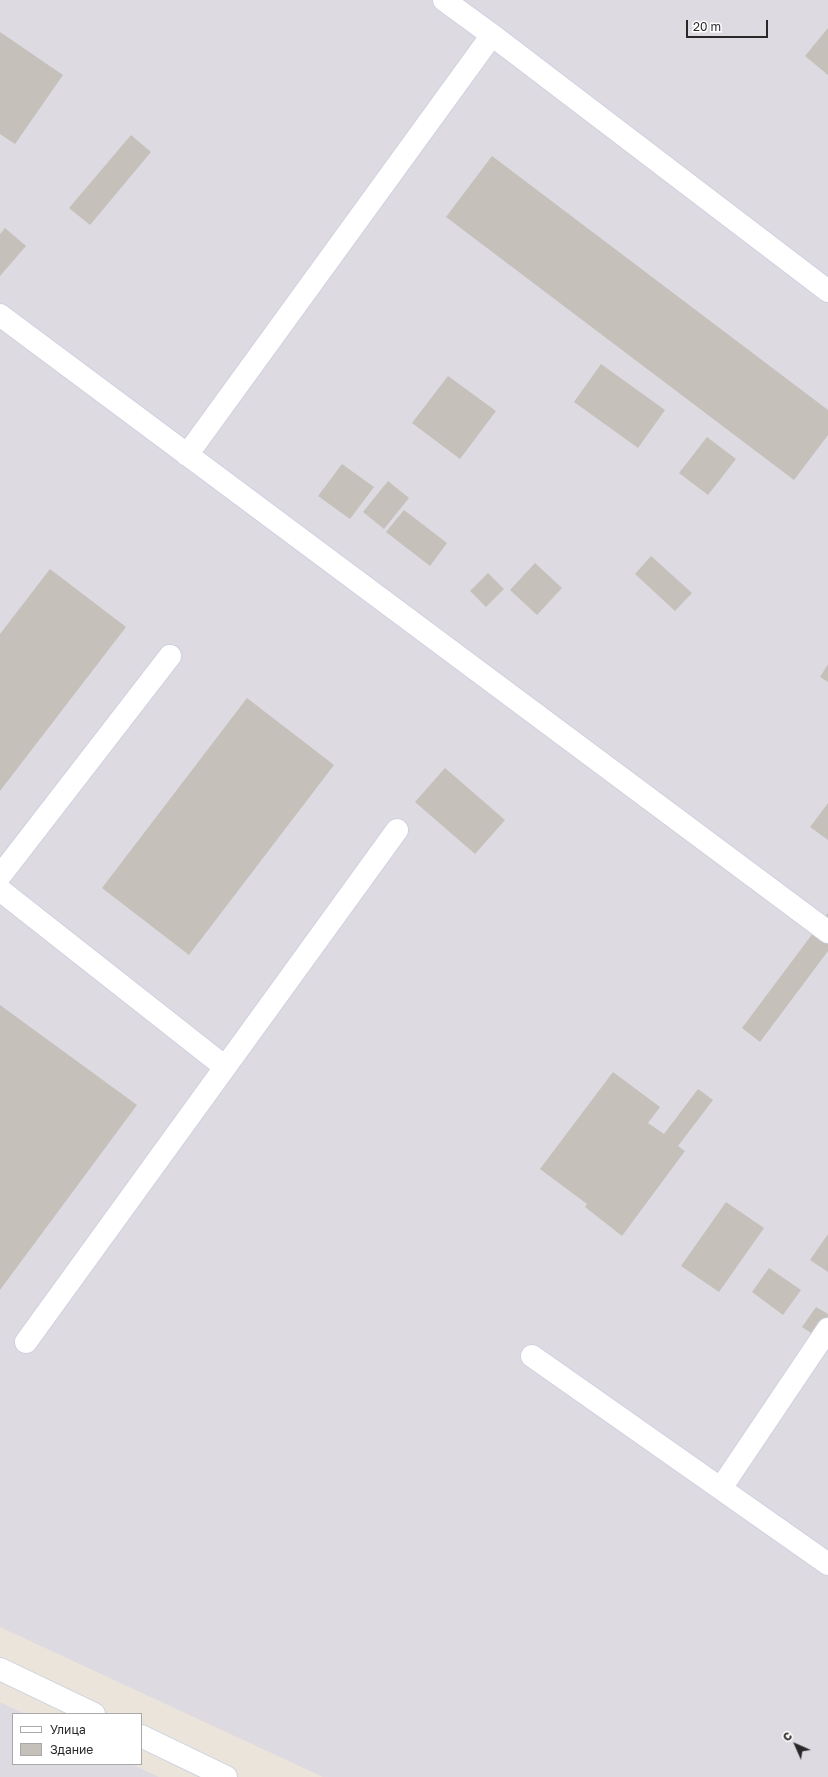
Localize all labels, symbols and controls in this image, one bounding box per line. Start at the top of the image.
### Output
scale bar [688,12,770,38]
text: 20 m [693,19,721,34]
legend [12,1713,142,1765]
text: Улица [50,1722,86,1737]
north arrow [776,1725,816,1765]
text: С [780,1729,795,1744]
text: Здание [50,1742,93,1757]

